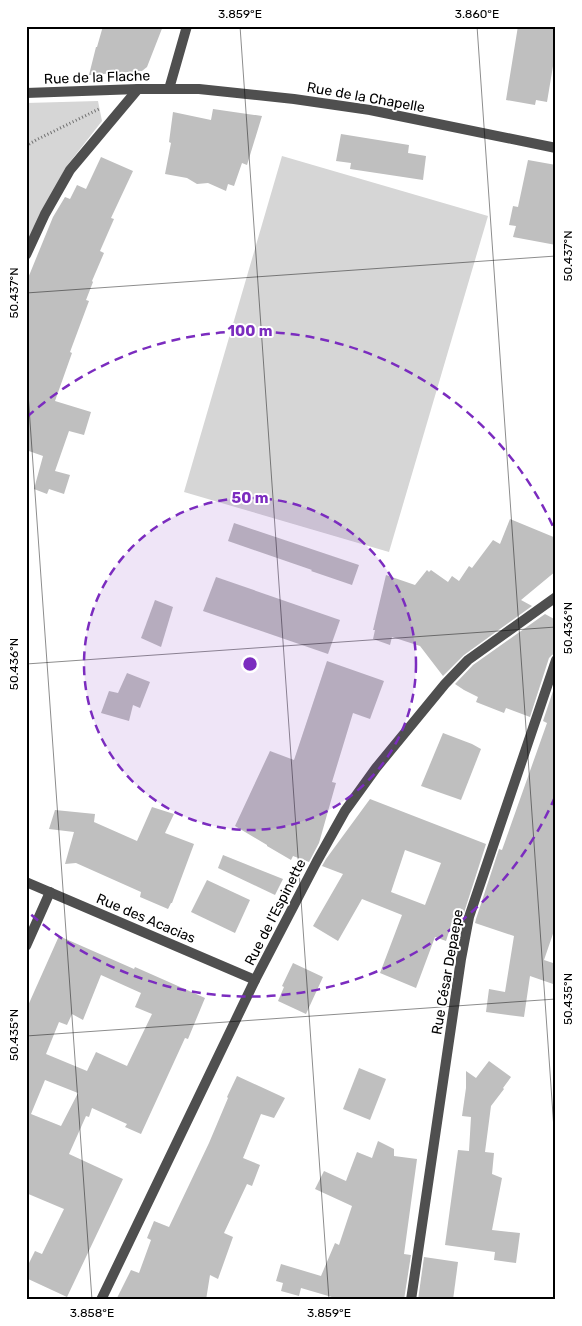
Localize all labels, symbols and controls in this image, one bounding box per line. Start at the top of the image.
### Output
text: 3.859°E [218,7,262,21]
text: 3.860°E [455,7,499,21]
street label: Rue de la Flache [44,67,151,88]
street label: Rue de la Chapelle [306,79,426,116]
text: 50.437°N [561,230,575,282]
text: 50.437°N [7,267,21,319]
text: 100 m [228,322,272,340]
text: 50 m [232,489,268,507]
text: 50.436°N [561,602,575,654]
text: 50.436°N [7,638,21,690]
centre of rings [241,655,259,673]
street label: Rue de l'Espinette [241,856,310,968]
street label: Rue des Acacias [94,890,198,947]
street label: Rue César Depaepe [428,908,467,1036]
text: 50.435°N [561,973,575,1025]
text: 50.435°N [7,1009,21,1061]
text: 3.858°E [70,1306,114,1320]
text: 3.859°E [307,1306,351,1320]

